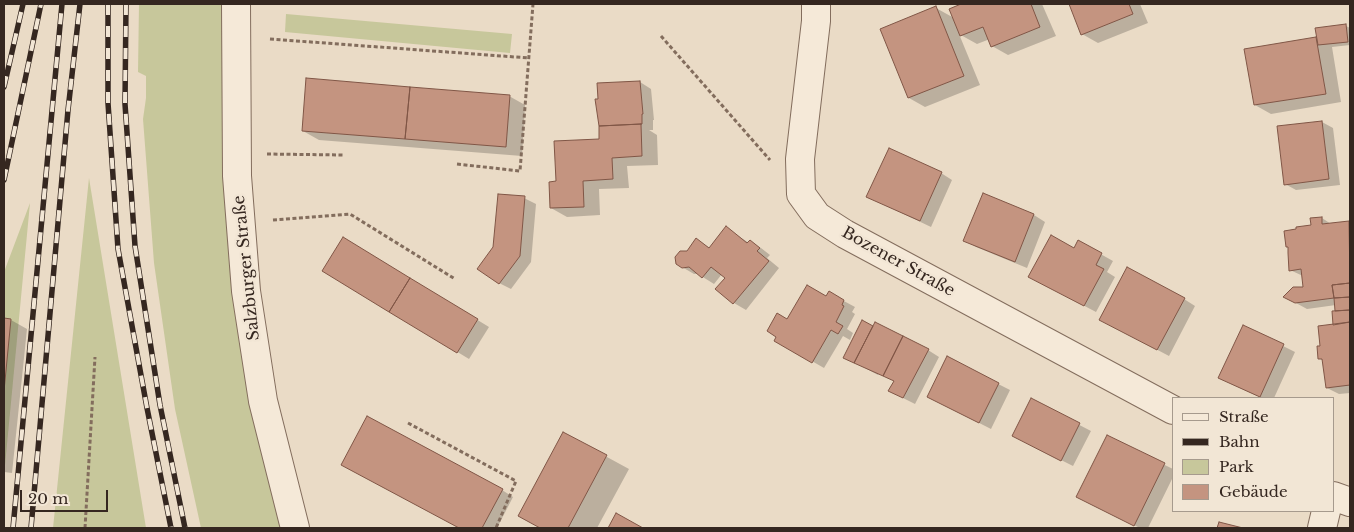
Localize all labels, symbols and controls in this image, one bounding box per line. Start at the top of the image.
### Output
street label: Salzburger Straße [230,194,264,342]
street label: Bozener Straße [838,223,958,301]
legend [1172,397,1334,512]
text: Straße [1219,407,1269,426]
text: Bahn [1219,432,1259,451]
text: Park [1219,457,1254,476]
scale bar [22,480,110,512]
text: Gebäude [1219,482,1288,501]
text: 20 m [28,489,68,508]

